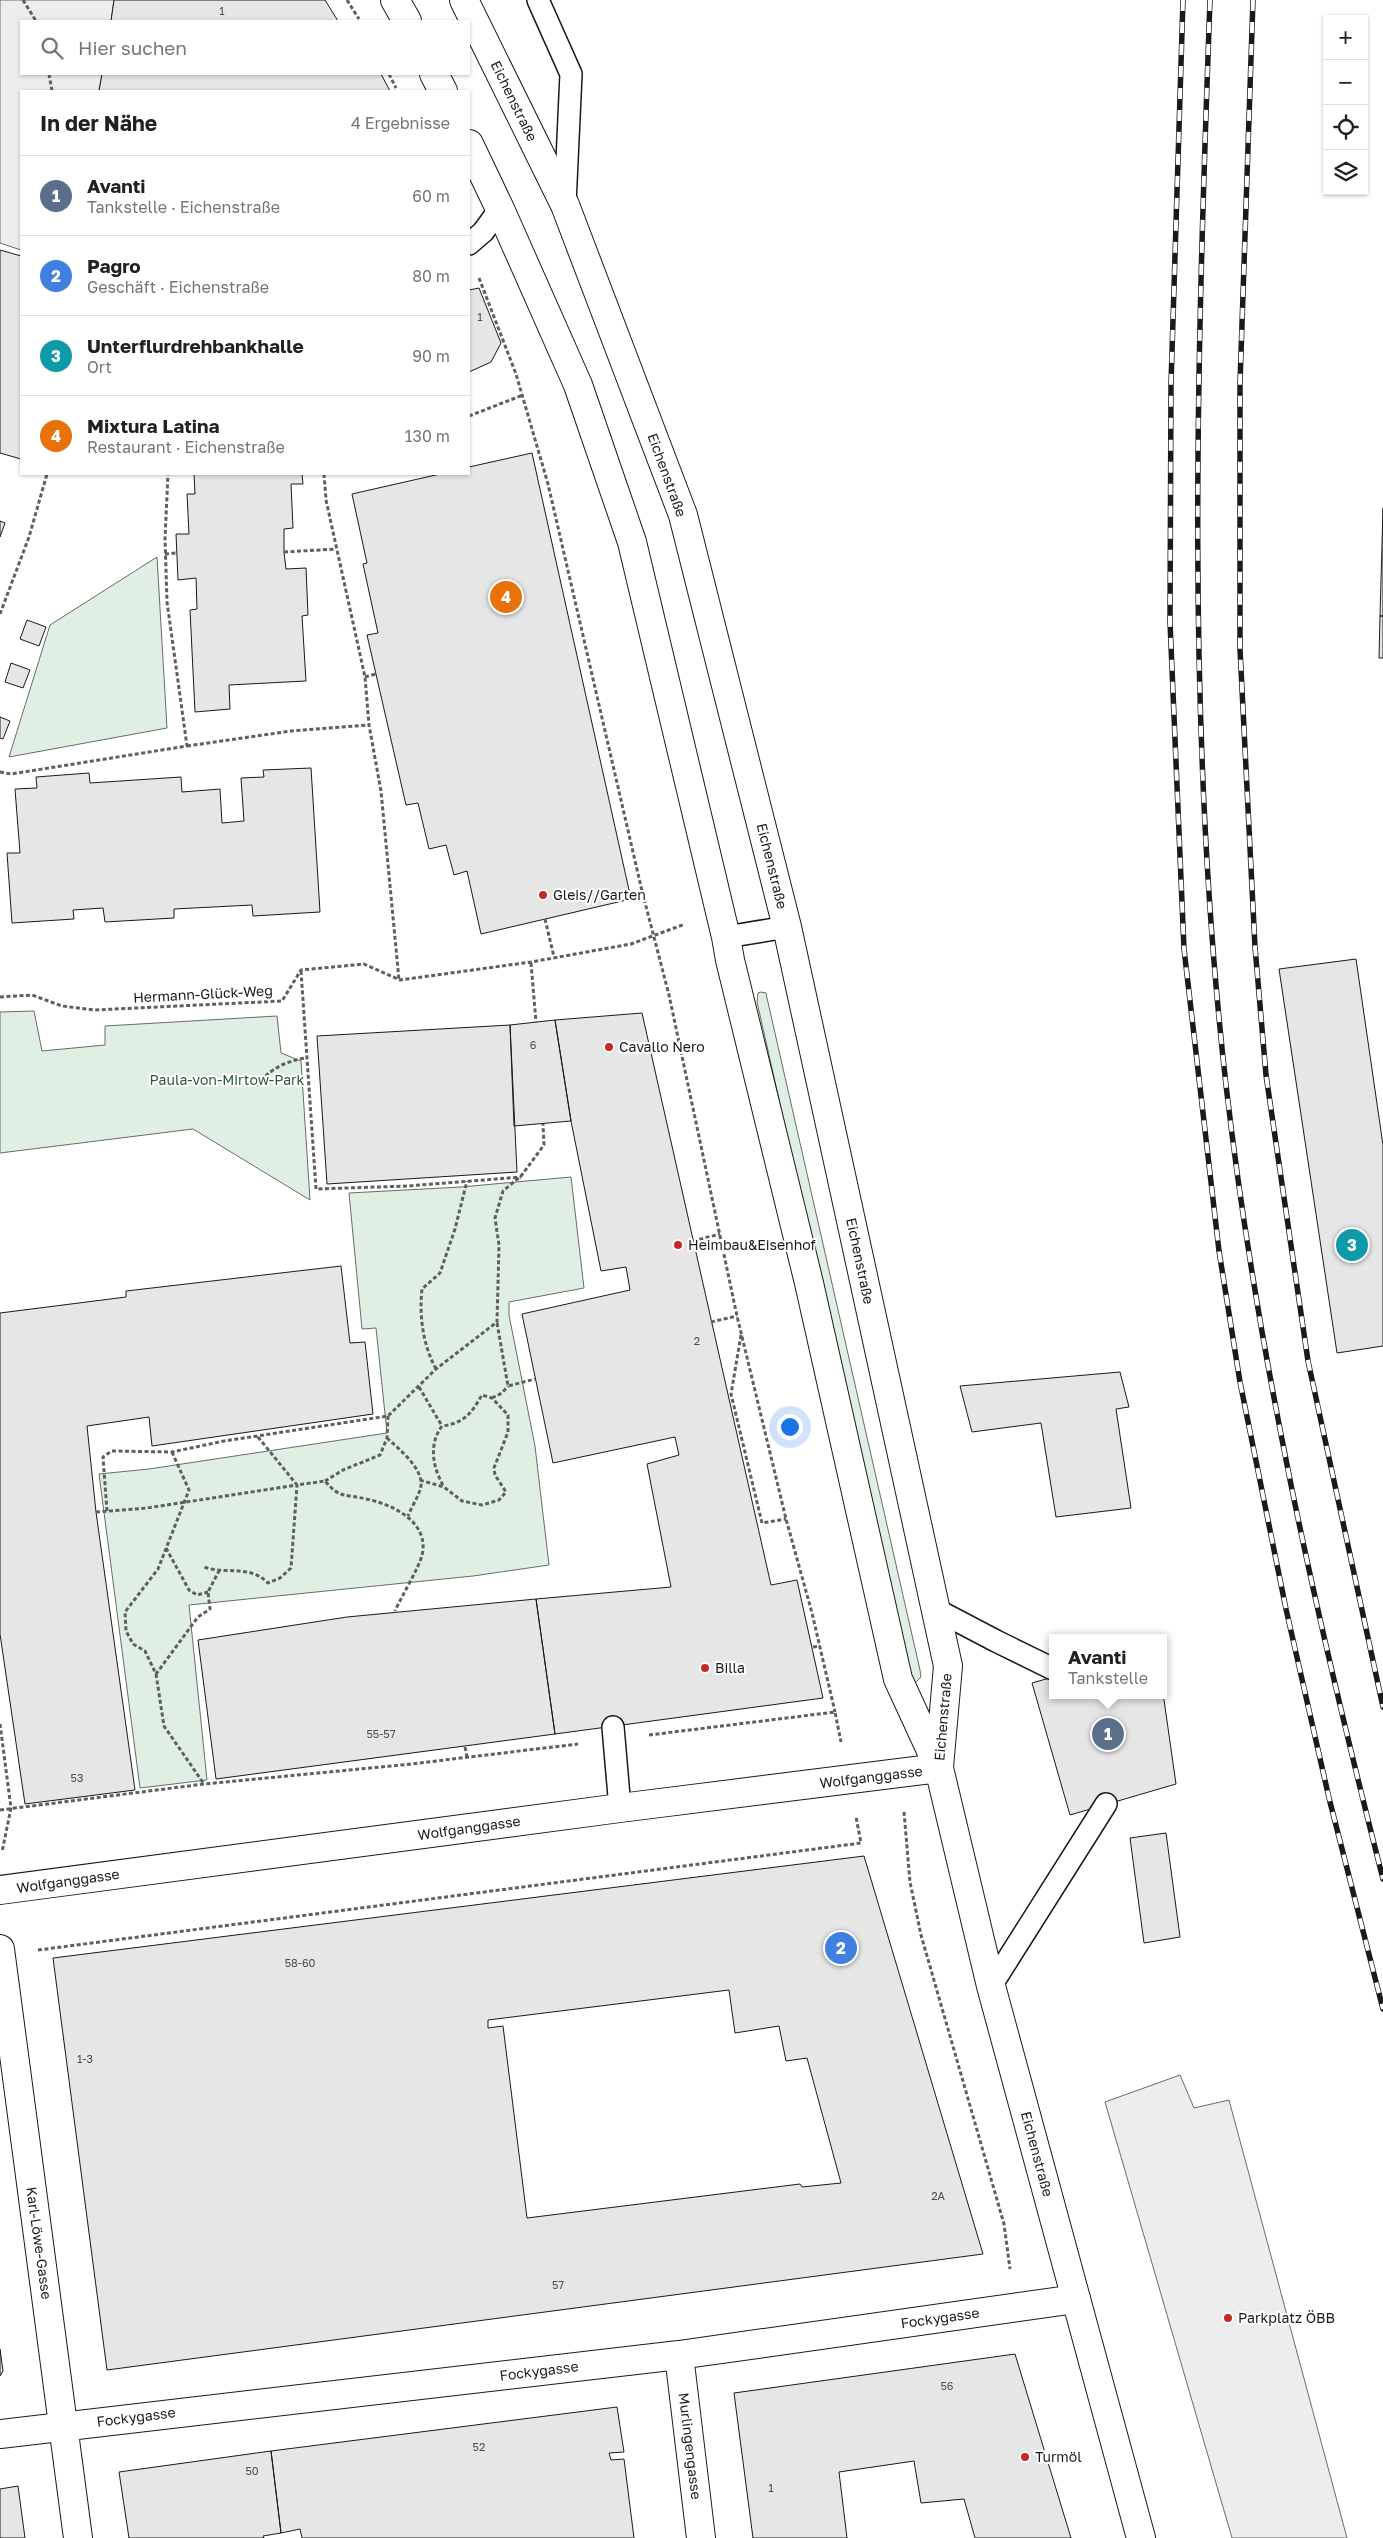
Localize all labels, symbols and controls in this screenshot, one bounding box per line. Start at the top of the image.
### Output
house number: 1 [219,4,225,17]
map controls [1323,15,1368,195]
button: + [1323,15,1368,60]
search box [20,20,470,75]
icon: search [38,34,66,62]
text: Hier suchen [78,36,187,59]
street label: Eichenstraße [488,58,541,144]
button: − [1323,60,1368,105]
button: locate [1323,105,1368,150]
text: In der Nähe [40,110,157,136]
text: 4 Ergebnisse [351,113,450,133]
button: layers [1323,150,1368,195]
text: Avanti [87,174,146,197]
text: 1 [52,186,60,206]
text: 60 m [412,186,450,206]
text: Tankstelle · Eichenstraße [87,197,280,217]
text: Pagro [87,254,141,277]
text: 2 [51,266,61,286]
text: 80 m [412,266,450,286]
text: Geschäft · Eichenstraße [87,277,269,297]
house number: 1 [477,310,483,323]
text: Unterflurdrehbankhalle [87,334,304,357]
text: 3 [51,346,61,366]
text: 90 m [412,346,450,366]
text: Ort [87,357,112,377]
text: Mixtura Latina [87,414,220,437]
text: 4 [51,426,61,446]
text: 130 m [405,426,450,446]
street label: Eichenstraße [644,431,690,519]
text: Restaurant · Eichenstraße [87,437,285,457]
pin: 4 [490,578,522,616]
street label: Eichenstraße [754,821,791,911]
place label: Gleis//Garten [553,886,646,903]
marker: Gleis//Garten [537,889,549,901]
street label: Hermann-Glück-Weg [133,981,273,1006]
house number: 6 [530,1038,537,1051]
place label: Cavallo Nero [619,1038,705,1055]
marker: Cavallo Nero [603,1041,615,1053]
park label: Paula-von-Mirtow-Park [150,1071,305,1088]
street label: Eichenstraße [843,1216,878,1306]
pin: 3 [1336,1226,1368,1264]
place label: Heimbau&Eisenhof [688,1236,816,1253]
marker: Heimbau&Eisenhof [672,1239,684,1251]
house number: 2 [694,1334,700,1347]
your location [777,1414,803,1440]
popup [1049,1634,1167,1699]
text: Avanti [1068,1645,1127,1668]
place label: Billa [715,1659,745,1676]
marker: Billa [699,1662,711,1674]
text: Tankstelle [1068,1668,1148,1688]
street label: Eichenstraße [930,1672,955,1761]
pin: 1 [1092,1715,1124,1753]
house number: 55-57 [366,1727,396,1740]
street label: Wolfganggasse [818,1762,923,1791]
house number: 53 [71,1771,83,1784]
street label: Wolfganggasse [416,1812,521,1843]
street label: Wolfganggasse [15,1865,120,1896]
pin: 2 [825,1929,857,1967]
house number: 58-60 [285,1956,316,1969]
house number: 1-3 [77,2052,93,2065]
street label: Eichenstraße [1018,2109,1057,2198]
street label: Karl-Löwe-Gasse [23,2185,56,2300]
house number: 2A [931,2189,946,2202]
house number: 57 [552,2278,564,2291]
street label: Fockygasse [899,2304,980,2331]
place label: Parkplatz ÖBB [1238,2309,1335,2326]
marker: Parkplatz ÖBB [1222,2312,1234,2324]
street label: Fockygasse [499,2357,579,2384]
house number: 56 [940,2379,954,2392]
street label: Murlingengasse [676,2391,705,2500]
street label: Fockygasse [96,2403,176,2430]
house number: 52 [473,2440,485,2453]
place label: Turmöl [1035,2448,1082,2465]
marker: Turmöl [1019,2451,1031,2463]
house number: 50 [245,2464,259,2477]
house number: 1 [768,2481,774,2494]

